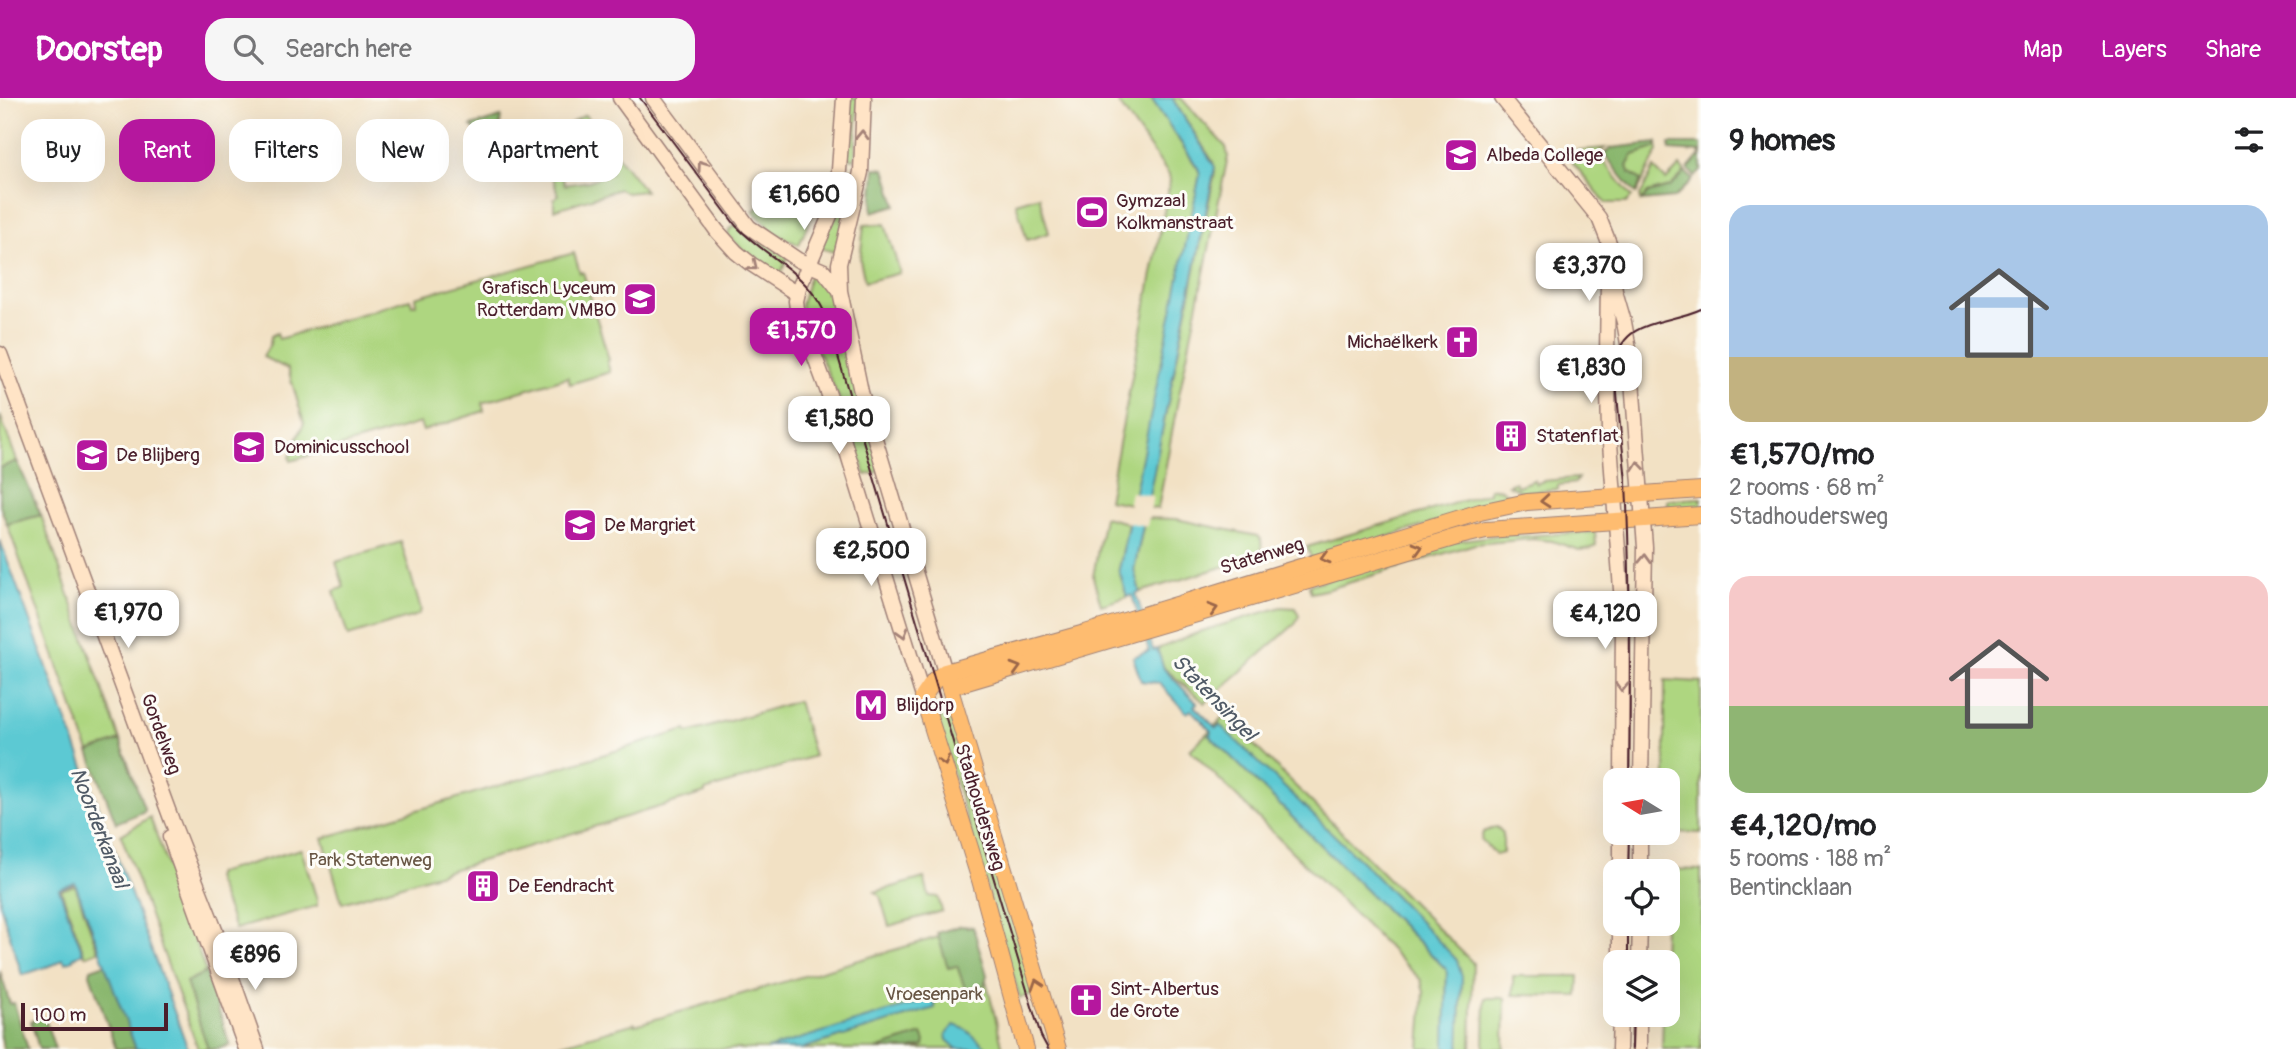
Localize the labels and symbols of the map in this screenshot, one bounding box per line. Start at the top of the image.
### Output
one-way arrow [855,129,870,140]
school or university icon: Albeda College [1442,136,1480,174]
place label: Albeda College [1486,143,1604,167]
one-way arrow [698,160,710,173]
pin: €1,660 [747,172,861,232]
place label: Gymzaal Kolkmanstraat [1116,189,1234,235]
sports icon: Gymzaal Kolkmanstraat [1073,193,1111,231]
pin: €3,370 [1532,244,1646,303]
one-way arrow [746,257,758,270]
place label: Grafisch Lyceum Rotterdam VMBO [477,276,616,322]
school or university icon: Grafisch Lyceum Rotterdam VMBO [621,280,659,318]
pin: €1,570 [744,308,858,368]
church icon: Michaëlkerk [1443,323,1481,361]
place label: Michaëlkerk [1347,330,1438,354]
pin: €1,830 [1534,345,1648,405]
pin: €1,580 [782,396,896,456]
building icon: Statenflat [1492,417,1530,455]
place label: Statenflat [1536,424,1619,448]
school or university icon: Dominicusschool [230,428,268,466]
place label: Dominicusschool [274,435,409,459]
school or university icon: De Blijberg [73,436,111,474]
place label: De Blijberg [116,443,200,467]
one-way arrow [1631,460,1646,471]
one-way arrow [1539,493,1550,508]
school or university icon: De Margriet [561,506,599,544]
place label: De Margriet [604,513,696,537]
pin: €2,500 [814,528,928,588]
street label: Statenweg [1217,532,1307,580]
one-way arrow [1412,542,1424,557]
one-way arrow [1319,550,1331,565]
one-way arrow [1637,553,1652,564]
pin: €1,970 [71,590,185,650]
pin: €4,120 [1548,592,1662,651]
one-way arrow [1206,602,1218,617]
one-way arrow [895,626,909,638]
water label: Statensingel [1166,649,1263,749]
one-way arrow [1009,661,1021,676]
one-way arrow [1614,682,1630,692]
metro station icon: Blijdorp [852,686,890,724]
street label: Gordelweg [135,690,187,778]
place label: Blijdorp [896,693,954,717]
street label: Stadhoudersweg [949,741,1011,873]
one-way arrow [935,755,950,767]
water label: Noorderkanaal [64,764,135,894]
north arrow [1603,768,1680,845]
park label: Park Statenweg [308,848,432,872]
building icon: De Eendracht [464,867,502,905]
place label: De Eendracht [508,874,615,898]
pin: €896 [214,932,296,992]
place label: Sint-Albertus de Grote [1110,977,1219,1023]
one-way arrow [1031,978,1045,991]
church icon: Sint-Albertus de Grote [1067,981,1105,1019]
park label: Vroesenpark [885,982,983,1006]
scale bar [21,1000,168,1032]

